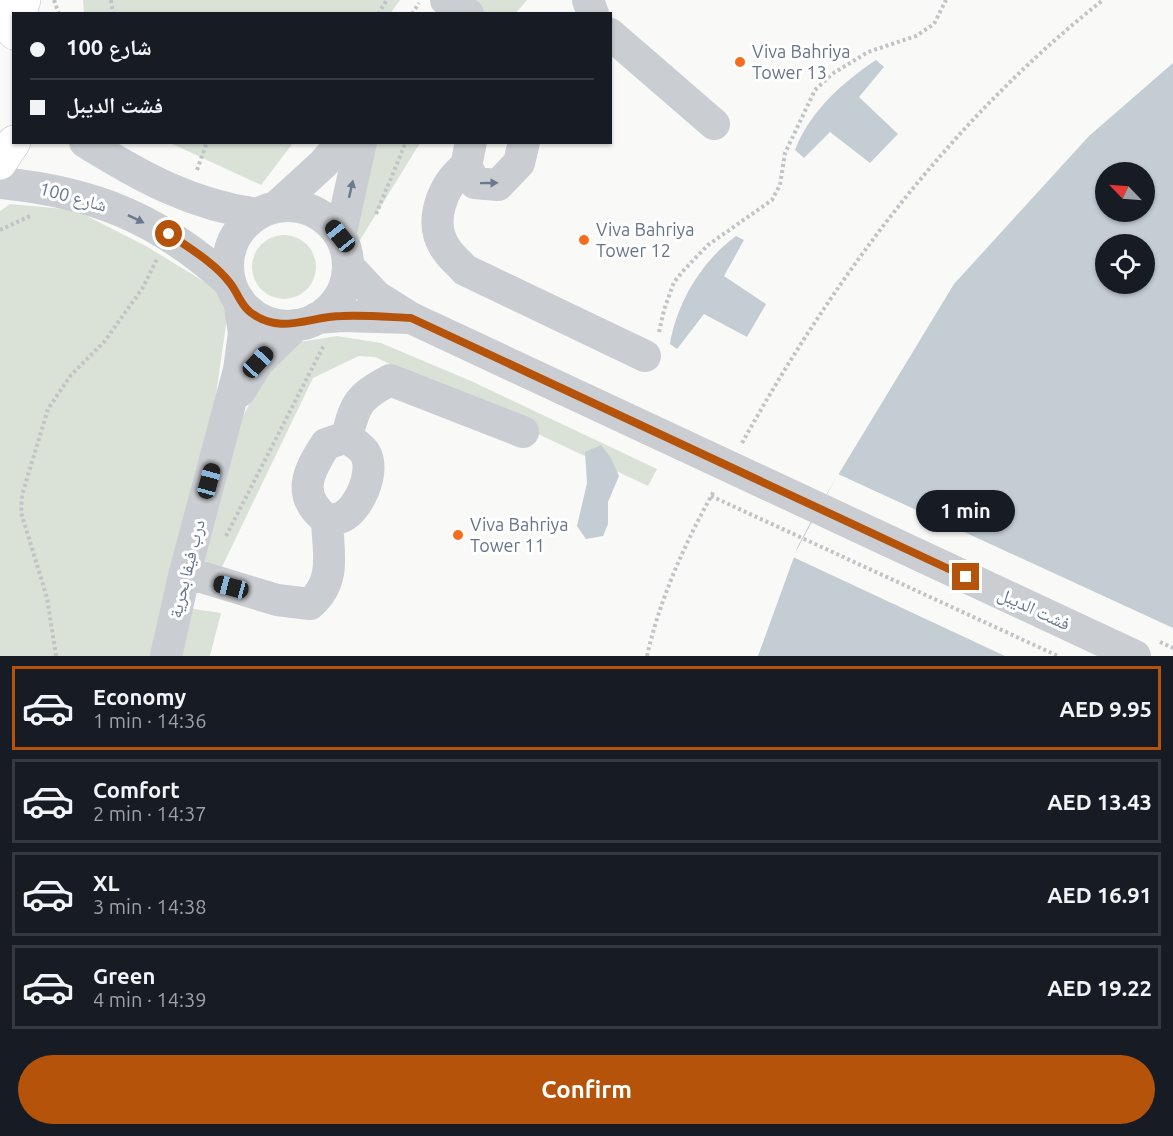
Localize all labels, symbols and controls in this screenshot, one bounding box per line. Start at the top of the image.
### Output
text: شارع 100 [66,34,152,59]
place label: Viva Bahriya Tower 13 [752,41,851,82]
marker: Viva Bahriya Tower 13 [733,55,747,69]
text: فشت الديبل [66,92,163,117]
north arrow [1095,162,1155,222]
map controls [1095,162,1155,294]
street label: شارع 100 [37,177,109,217]
one-way arrow [480,179,499,188]
one-way arrow [346,180,356,198]
one-way arrow [128,214,145,223]
car [322,216,358,256]
place label: Viva Bahriya Tower 12 [596,219,695,260]
route start [155,220,182,247]
marker: Viva Bahriya Tower 12 [577,233,591,247]
button: locate [1095,234,1155,294]
car [239,343,277,381]
car [196,461,222,501]
callout: 1 min [916,490,1016,532]
text: 1 min [940,499,991,522]
place label: Viva Bahriya Tower 11 [470,514,569,555]
street label: درب فيفا بحرية [164,518,209,620]
marker: Viva Bahriya Tower 11 [451,528,465,542]
route end [952,563,979,590]
car [211,574,251,600]
street label: فشت الديبل [994,583,1074,635]
icon: car [21,681,75,735]
text: Economy [93,684,186,709]
text: AED 9.95 [1060,696,1152,721]
text: 1 min · 14:36 [93,709,207,732]
icon: car [21,774,75,828]
text: Comfort [93,777,180,802]
text: AED 13.43 [1047,789,1152,814]
text: 2 min · 14:37 [93,802,207,825]
icon: car [21,867,75,921]
text: XL [93,870,120,895]
text: AED 16.91 [1047,882,1152,907]
text: 3 min · 14:38 [93,895,207,918]
icon: car [21,960,75,1014]
text: Green [93,963,155,988]
text: AED 19.22 [1047,975,1152,1000]
text: 4 min · 14:39 [93,988,207,1011]
button: Confirm [18,1055,1155,1124]

